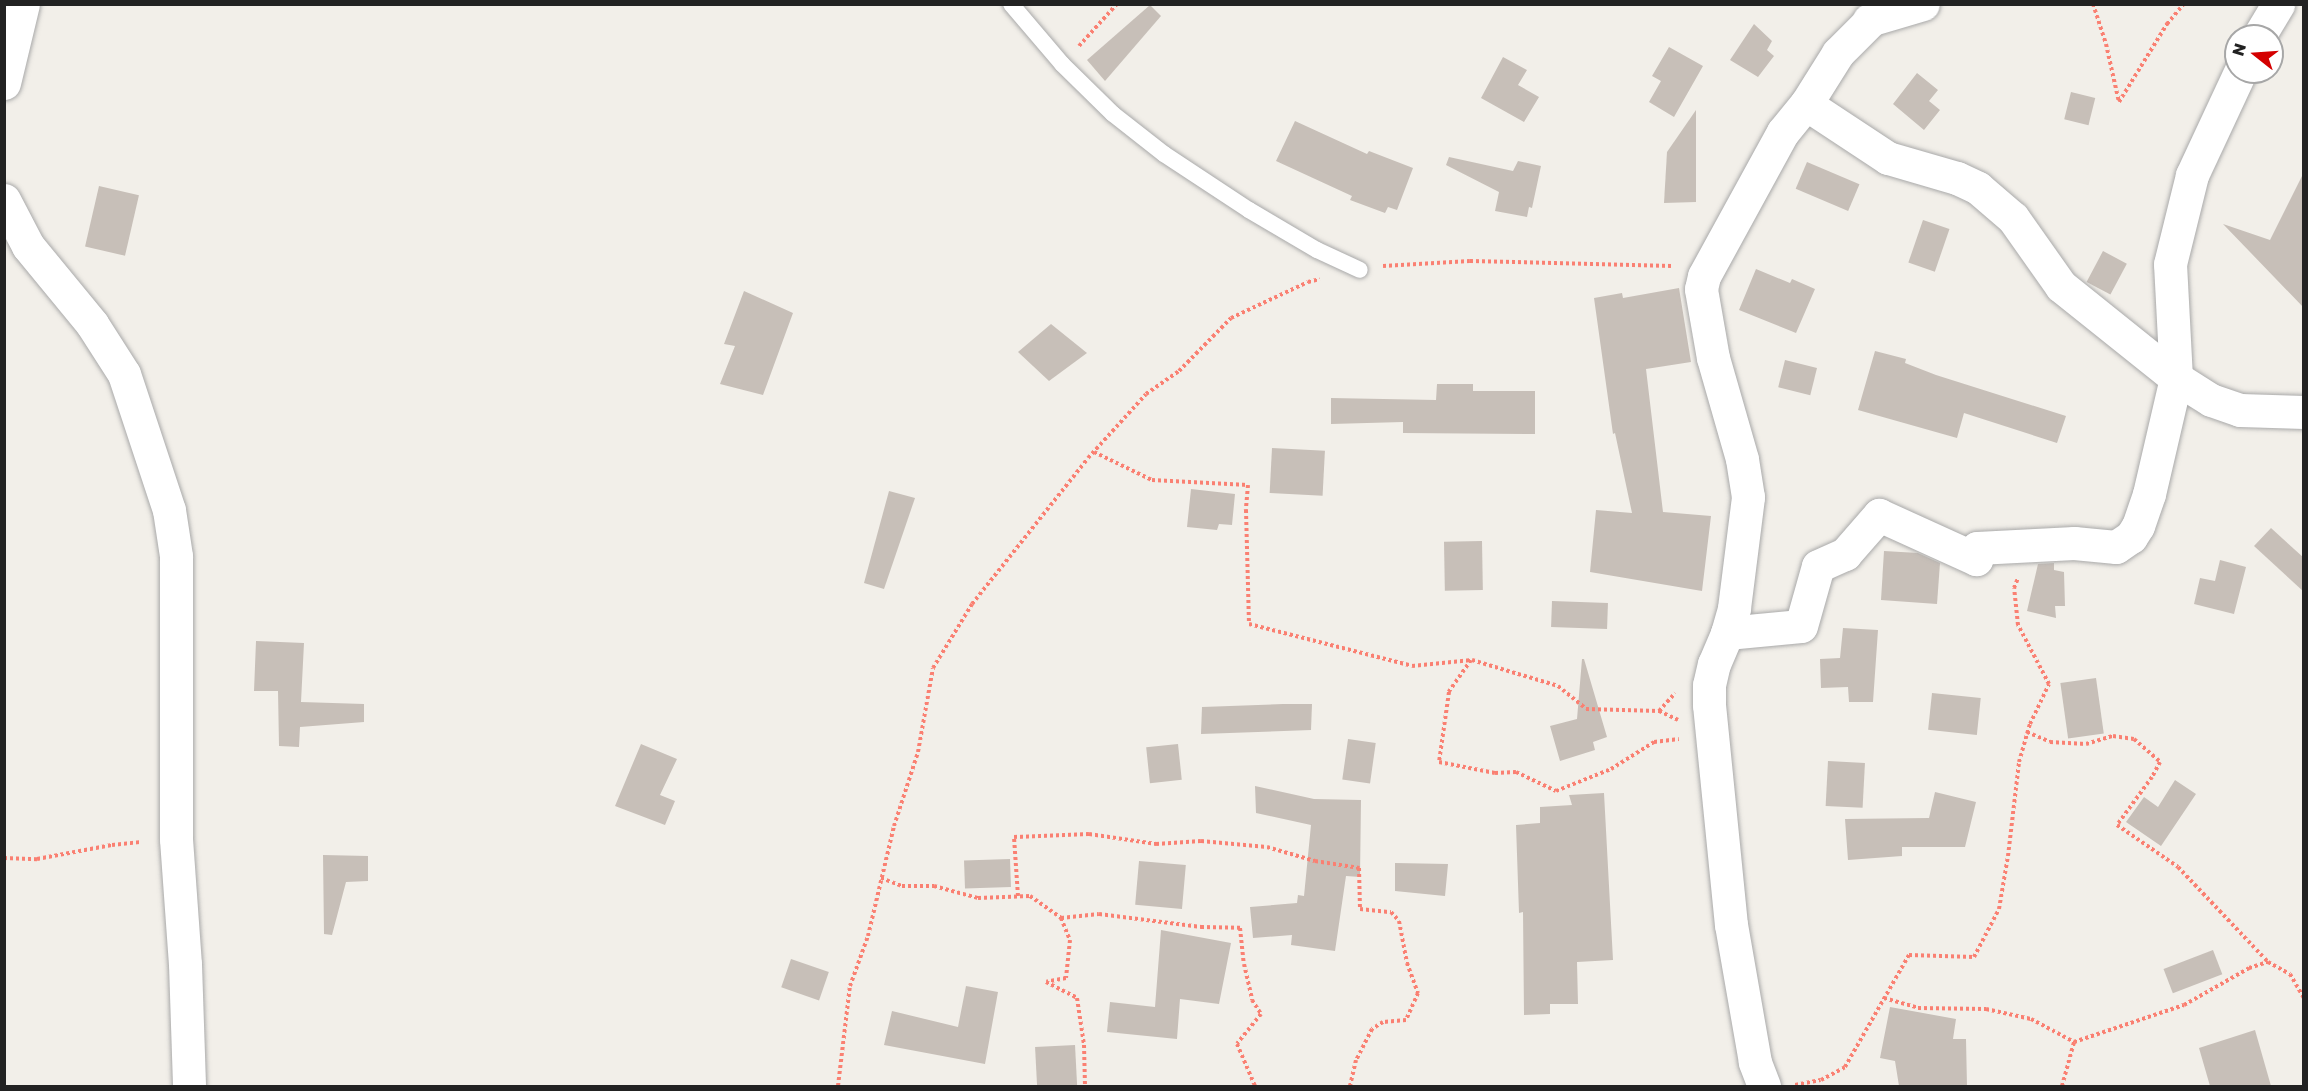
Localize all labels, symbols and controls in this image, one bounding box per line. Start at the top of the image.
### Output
north arrow [2224,24,2284,84]
text: N [2227,41,2250,58]

